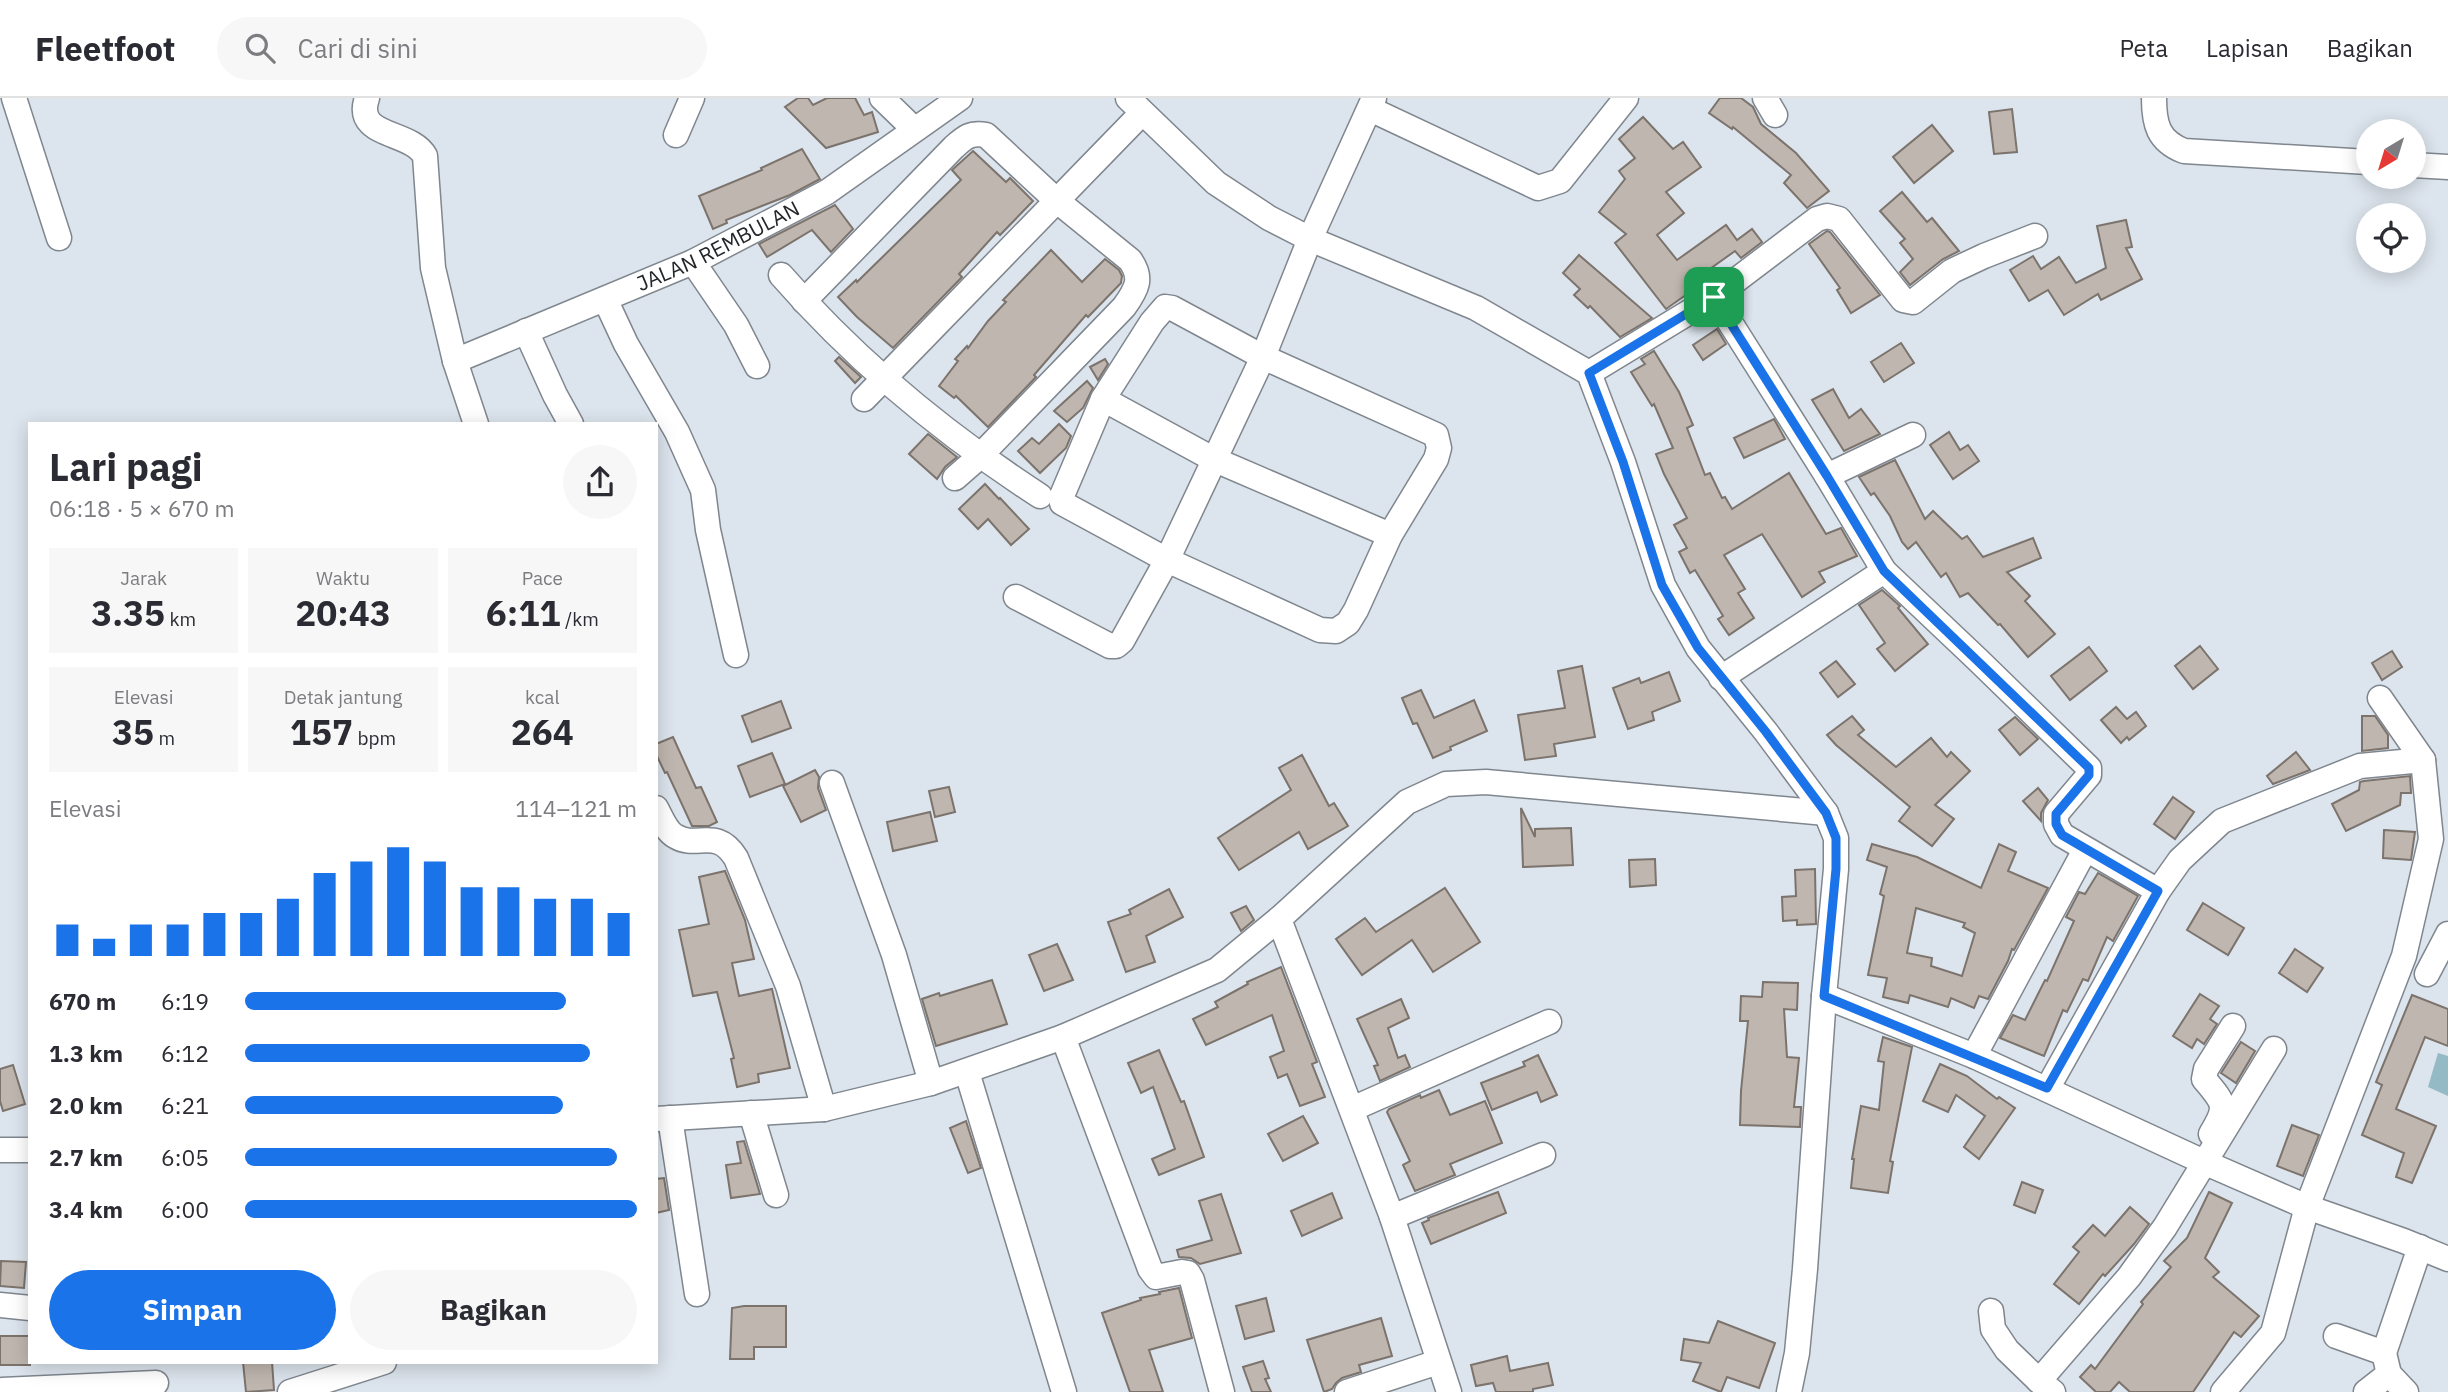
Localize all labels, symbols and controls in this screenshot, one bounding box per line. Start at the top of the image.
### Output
search box [217,17,707,80]
text: Fleetfoot [35,27,175,70]
icon: search [241,29,279,67]
text: Cari di sini [297,31,418,65]
text: Peta [2120,32,2168,64]
text: Lapisan [2206,32,2289,64]
text: Bagikan [2327,32,2413,64]
north arrow [2356,119,2426,189]
map controls [2356,119,2426,273]
street label: JALAN REMBULAN [632,194,804,297]
button: locate [2356,203,2426,273]
pin [1684,267,1744,327]
icon: arrive [1695,278,1733,316]
text: Lari pagi [49,442,203,491]
button: share [563,445,637,519]
text: 06:18 · 5 × 670 m [49,493,235,523]
text: Jarak [120,566,167,590]
text: Waktu [316,566,370,590]
text: Pace [522,566,563,590]
text: 3.35 [91,590,165,636]
text: 20:43 [295,590,391,636]
text: 6:11 [486,590,560,636]
text: km [165,607,196,631]
text: /km [560,607,599,631]
text: Elevasi [114,685,174,709]
text: Detak jantung [284,685,402,709]
text: kcal [525,685,560,709]
text: 35 [112,709,154,755]
text: 157 [290,709,353,755]
text: 264 [511,709,574,755]
text: m [154,726,175,750]
text: bpm [353,726,396,750]
text: Elevasi [49,793,121,823]
text: 114–121 m [515,793,637,823]
text: 670 m [49,986,116,1016]
text: 6:19 [161,986,209,1016]
text: 1.3 km [49,1038,123,1068]
text: 6:12 [161,1038,209,1068]
text: 2.0 km [49,1090,123,1120]
text: 6:21 [161,1090,209,1120]
text: 2.7 km [49,1142,123,1172]
text: 6:05 [161,1142,209,1172]
text: 3.4 km [49,1194,123,1224]
text: 6:00 [161,1194,209,1224]
button: Simpan [49,1270,336,1350]
button: Bagikan [350,1270,637,1350]

